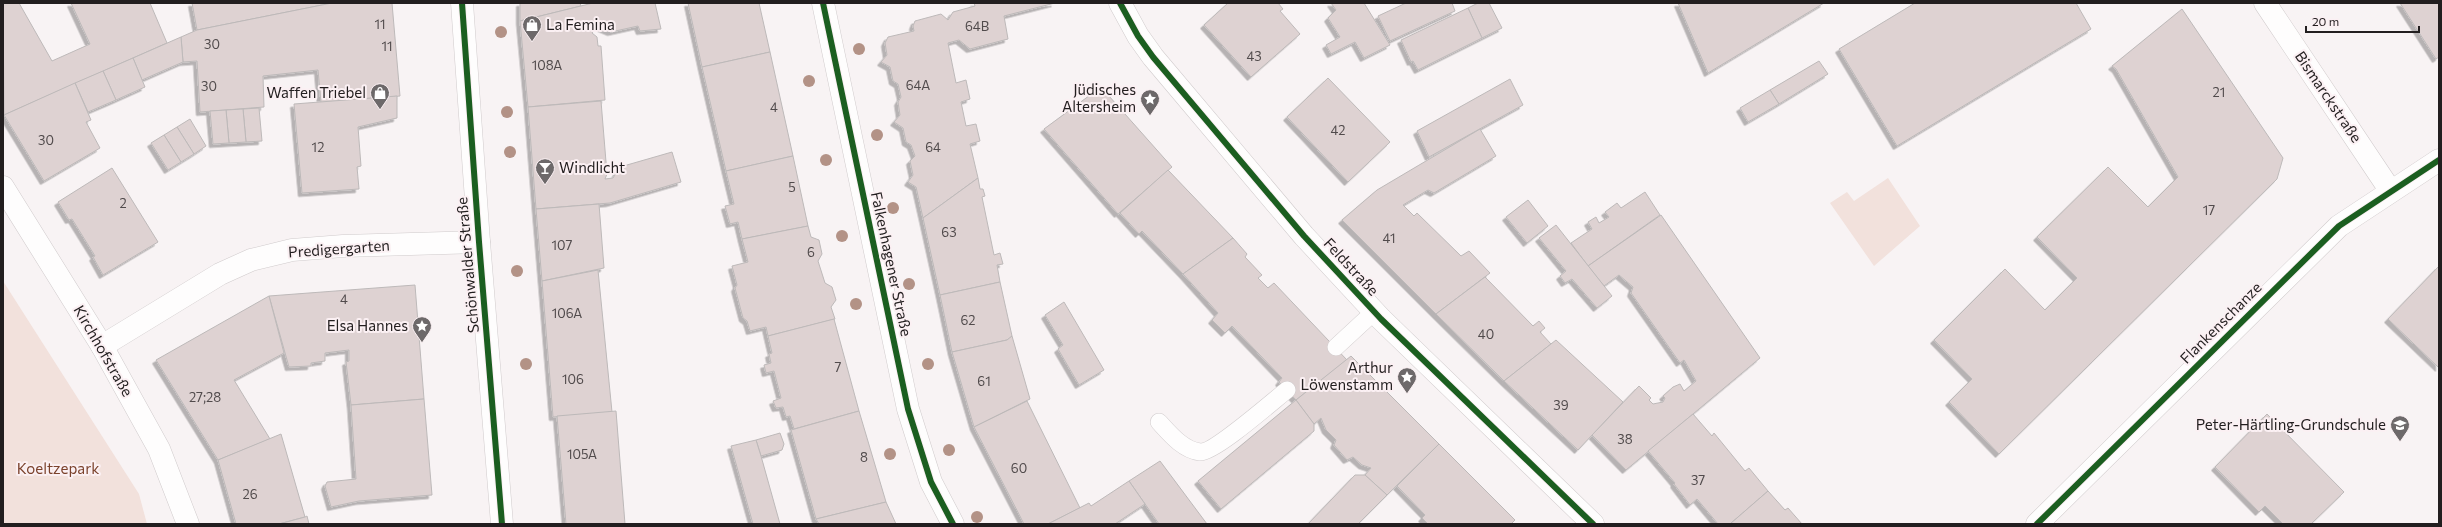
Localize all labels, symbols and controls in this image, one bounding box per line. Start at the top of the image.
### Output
scale bar [2306,8,2419,34]
shop icon: La Femina [521,14,543,42]
text: 20 m [2312,14,2339,28]
place label: La Femina [546,15,615,33]
house number: 11 [374,16,386,32]
house number: 64B [965,18,989,34]
house number: 30 [204,36,220,52]
house number: 11 [381,38,393,54]
street label: Bismarckstraße [2292,47,2366,146]
house number: 43 [1246,48,1262,64]
house number: 108A [532,57,562,73]
house number: 64A [906,77,930,93]
house number: 30 [201,78,217,94]
place label: Jüdisches Altersheim [1062,80,1136,115]
shop icon: Waffen Triebel [369,82,391,110]
place label: Waffen Triebel [266,83,366,101]
house number: 21 [2213,84,2225,100]
place icon: Jüdisches Altersheim [1139,88,1161,116]
house number: 4 [770,99,778,115]
house number: 42 [1331,122,1345,138]
house number: 30 [38,132,54,148]
house number: 12 [312,139,324,155]
house number: 64 [925,139,941,155]
bar icon: Windlicht [534,157,556,185]
place label: Windlicht [559,158,625,176]
house number: 5 [788,179,796,195]
street label: Falkenhagener Straße [868,190,916,338]
house number: 2 [119,195,127,211]
street label: Schönwalder Straße [452,196,482,334]
house number: 17 [2203,202,2215,218]
house number: 63 [941,224,957,240]
house number: 41 [1383,230,1395,246]
street label: Feldstraße [1320,234,1383,299]
street label: Predigergarten [287,235,390,261]
house number: 107 [552,237,573,253]
house number: 6 [807,244,815,260]
street label: Flankenschanze [2176,278,2265,367]
house number: 4 [340,291,348,307]
street label: Kirchhofstraße [70,302,137,399]
house number: 106A [552,305,582,321]
house number: 62 [960,312,976,328]
place icon: Elsa Hannes [411,315,433,343]
place label: Elsa Hannes [327,316,408,334]
house number: 40 [1478,326,1494,342]
place label: Arthur Löwenstamm [1301,358,1393,393]
house number: 7 [835,359,842,375]
place icon: Arthur Löwenstamm [1396,366,1418,394]
house number: 106 [562,371,584,387]
house number: 61 [977,373,991,389]
house number: 27;28 [189,389,221,405]
house number: 39 [1553,397,1569,413]
school or university icon: Peter-Härtling-Grundschule [2389,414,2411,442]
place label: Peter-Härtling-Grundschule [2196,415,2386,433]
house number: 38 [1617,431,1633,447]
house number: 105A [567,446,597,462]
house number: 8 [860,449,868,465]
park label: Koeltzepark [17,459,99,477]
house number: 60 [1011,460,1027,476]
house number: 37 [1691,472,1705,488]
house number: 26 [242,486,258,502]

